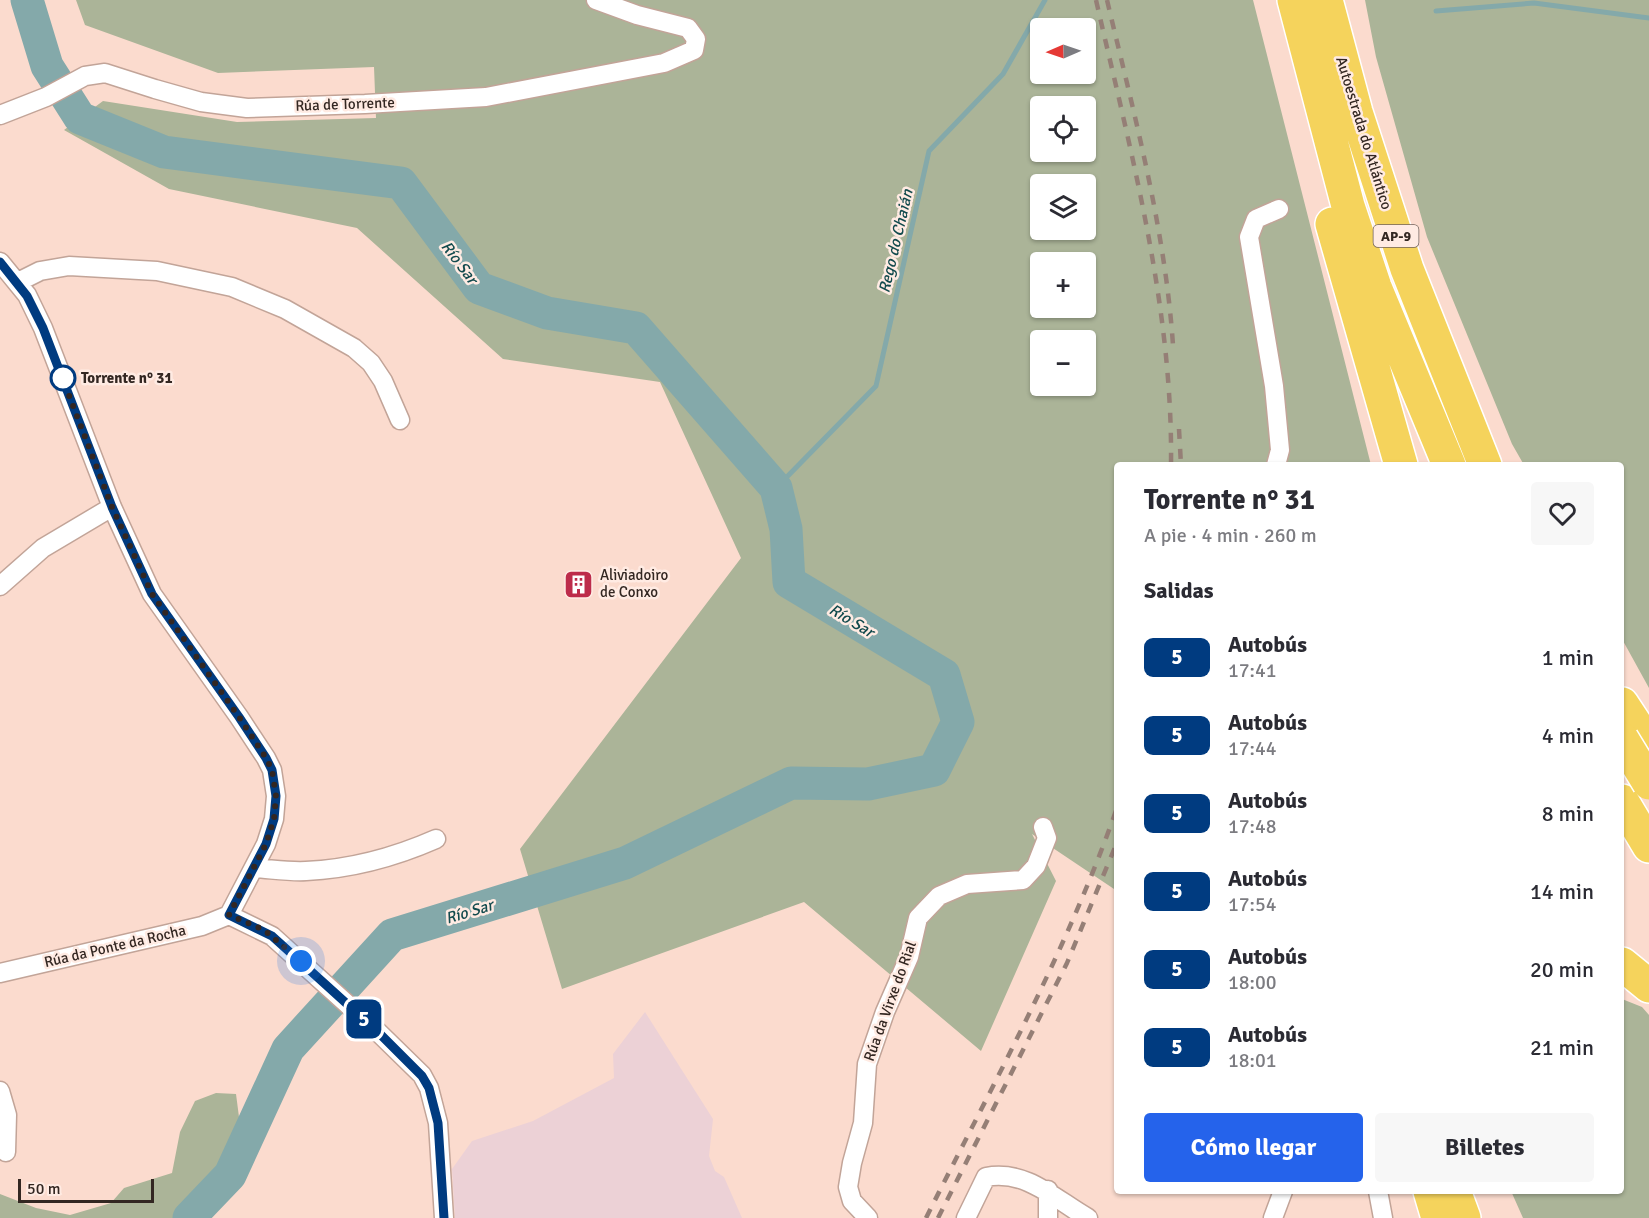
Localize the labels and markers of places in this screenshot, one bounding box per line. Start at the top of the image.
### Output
marker: Torrente n° 31 [50,365,76,391]
place label: Torrente n° 31 [81,369,172,387]
place label: Aliviadoiro de Conxo [600,566,669,601]
building icon: Aliviadoiro de Conxo [563,568,595,600]

